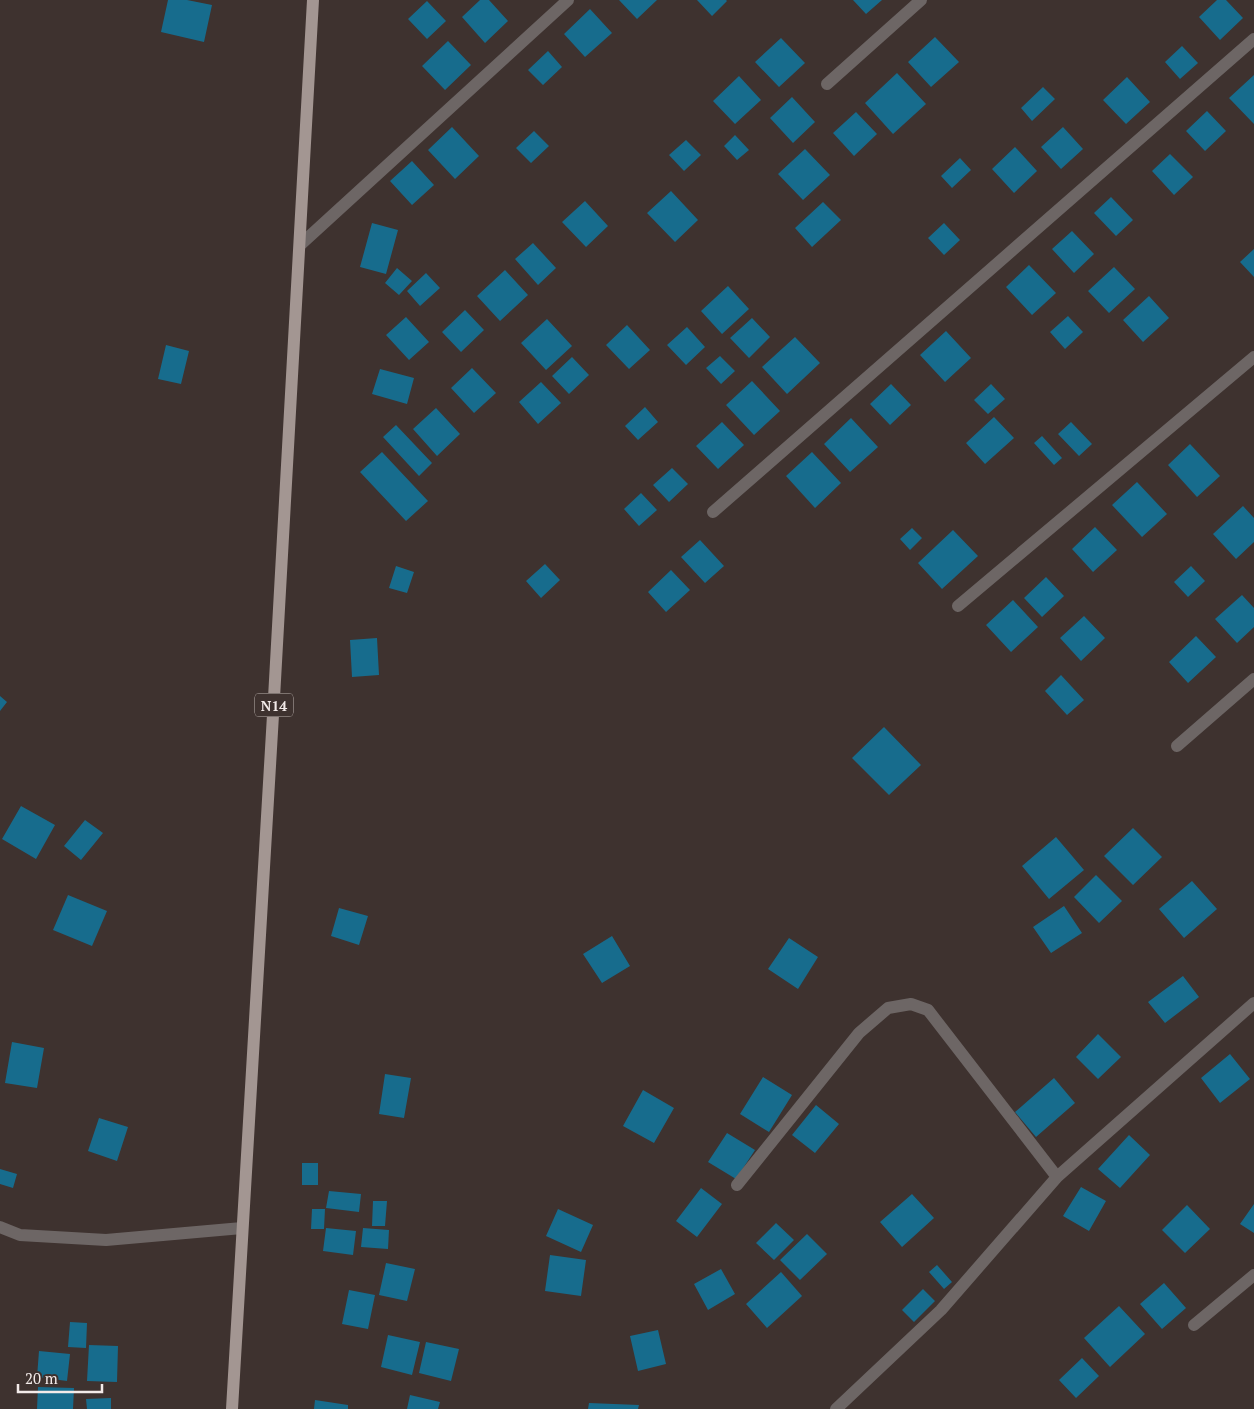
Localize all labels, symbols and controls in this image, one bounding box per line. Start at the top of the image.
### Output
road number: N14 [255,694,293,716]
scale bar [18,1362,101,1394]
text: 20 m [25,1368,58,1388]

